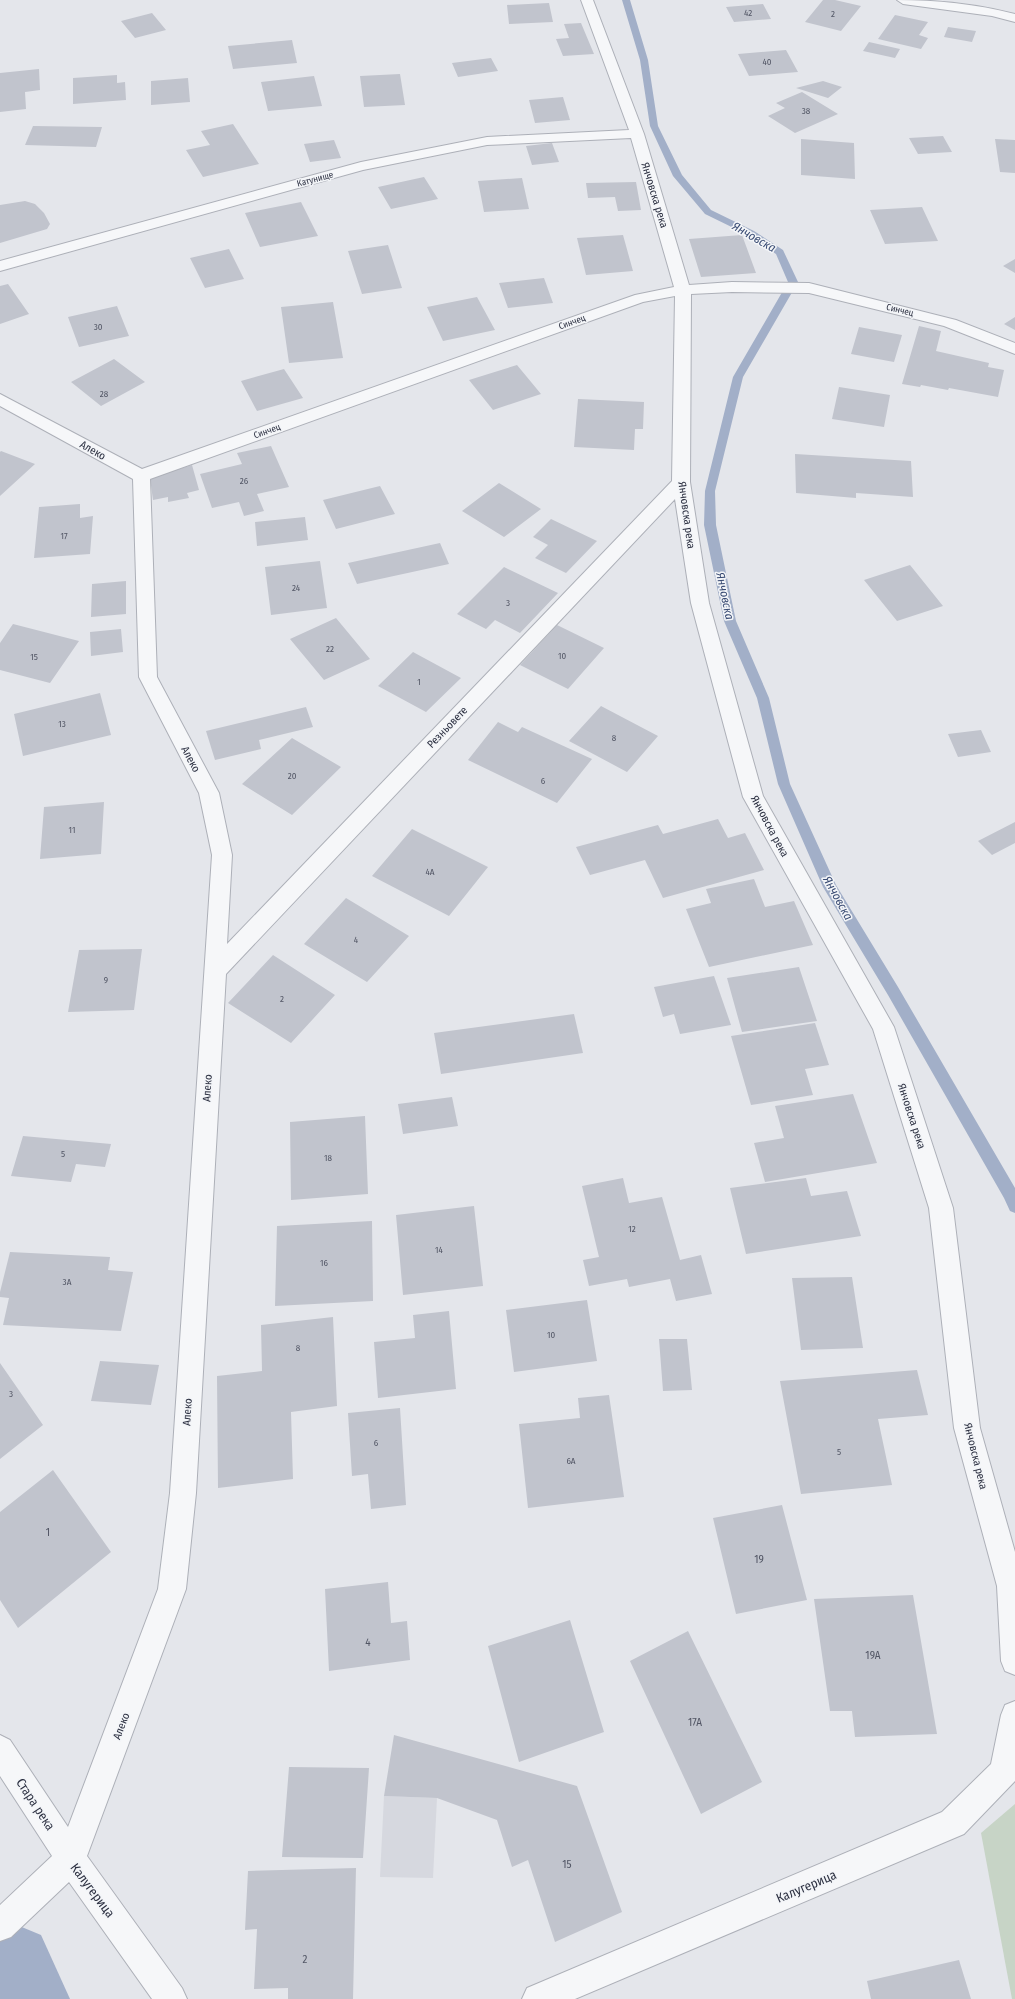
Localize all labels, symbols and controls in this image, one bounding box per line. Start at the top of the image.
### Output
house number: 42 [744,8,752,18]
house number: 2 [831,9,835,19]
house number: 40 [762,57,772,67]
house number: 38 [802,106,811,116]
street label: Янчовска река [638,161,671,230]
street label: Катунище [296,169,335,189]
water label: Янчовска [729,218,778,255]
street label: Синчец [885,302,915,318]
street label: Синчец [557,312,587,331]
house number: 30 [94,322,103,332]
house number: 28 [100,389,109,399]
street label: Синчец [252,421,282,440]
street label: Алеко [77,438,108,463]
house number: 26 [240,476,249,486]
street label: Янчовска река [675,481,698,550]
house number: 17 [60,531,68,541]
water label: Янчовска [713,570,737,621]
house number: 24 [292,583,301,593]
house number: 3 [506,598,510,608]
house number: 22 [326,644,334,654]
house number: 10 [558,651,566,661]
house number: 15 [30,652,38,662]
house number: 1 [417,677,421,687]
street label: Резньовете [424,704,470,751]
house number: 13 [58,719,66,729]
house number: 8 [612,733,617,743]
street label: Алеко [178,744,203,775]
house number: 20 [288,771,297,781]
house number: 6 [541,776,546,786]
street label: Янчовска река [748,793,791,859]
house number: 11 [69,825,75,835]
house number: 4А [425,867,435,877]
water label: Янчовска [820,873,856,922]
house number: 4 [354,935,359,945]
house number: 9 [104,975,108,985]
house number: 2 [280,994,284,1004]
street label: Алеко [200,1074,215,1102]
street label: Янчовска река [895,1082,928,1150]
house number: 5 [61,1149,65,1159]
house number: 18 [324,1153,333,1163]
house number: 12 [628,1224,636,1234]
house number: 14 [435,1245,444,1255]
house number: 16 [320,1258,329,1268]
house number: 3А [63,1277,72,1287]
house number: 10 [547,1330,555,1340]
house number: 8 [296,1343,301,1353]
house number: 3 [9,1389,13,1399]
street label: Алеко [180,1398,195,1426]
street label: Янчовска река [961,1422,990,1491]
house number: 6 [374,1438,379,1448]
house number: 5 [837,1447,841,1457]
house number: 6A [566,1456,576,1466]
house number: 1 [46,1526,50,1539]
house number: 19 [754,1553,764,1566]
house number: 4 [365,1636,371,1649]
house number: 19А [865,1649,881,1662]
street label: Алеко [110,1711,133,1741]
house number: 17A [688,1716,702,1729]
street label: Стара река [13,1775,58,1833]
house number: 15 [562,1858,572,1871]
street label: Калугерица [67,1860,118,1920]
street label: Калугерица [774,1867,839,1906]
house number: 2 [303,1953,308,1966]

